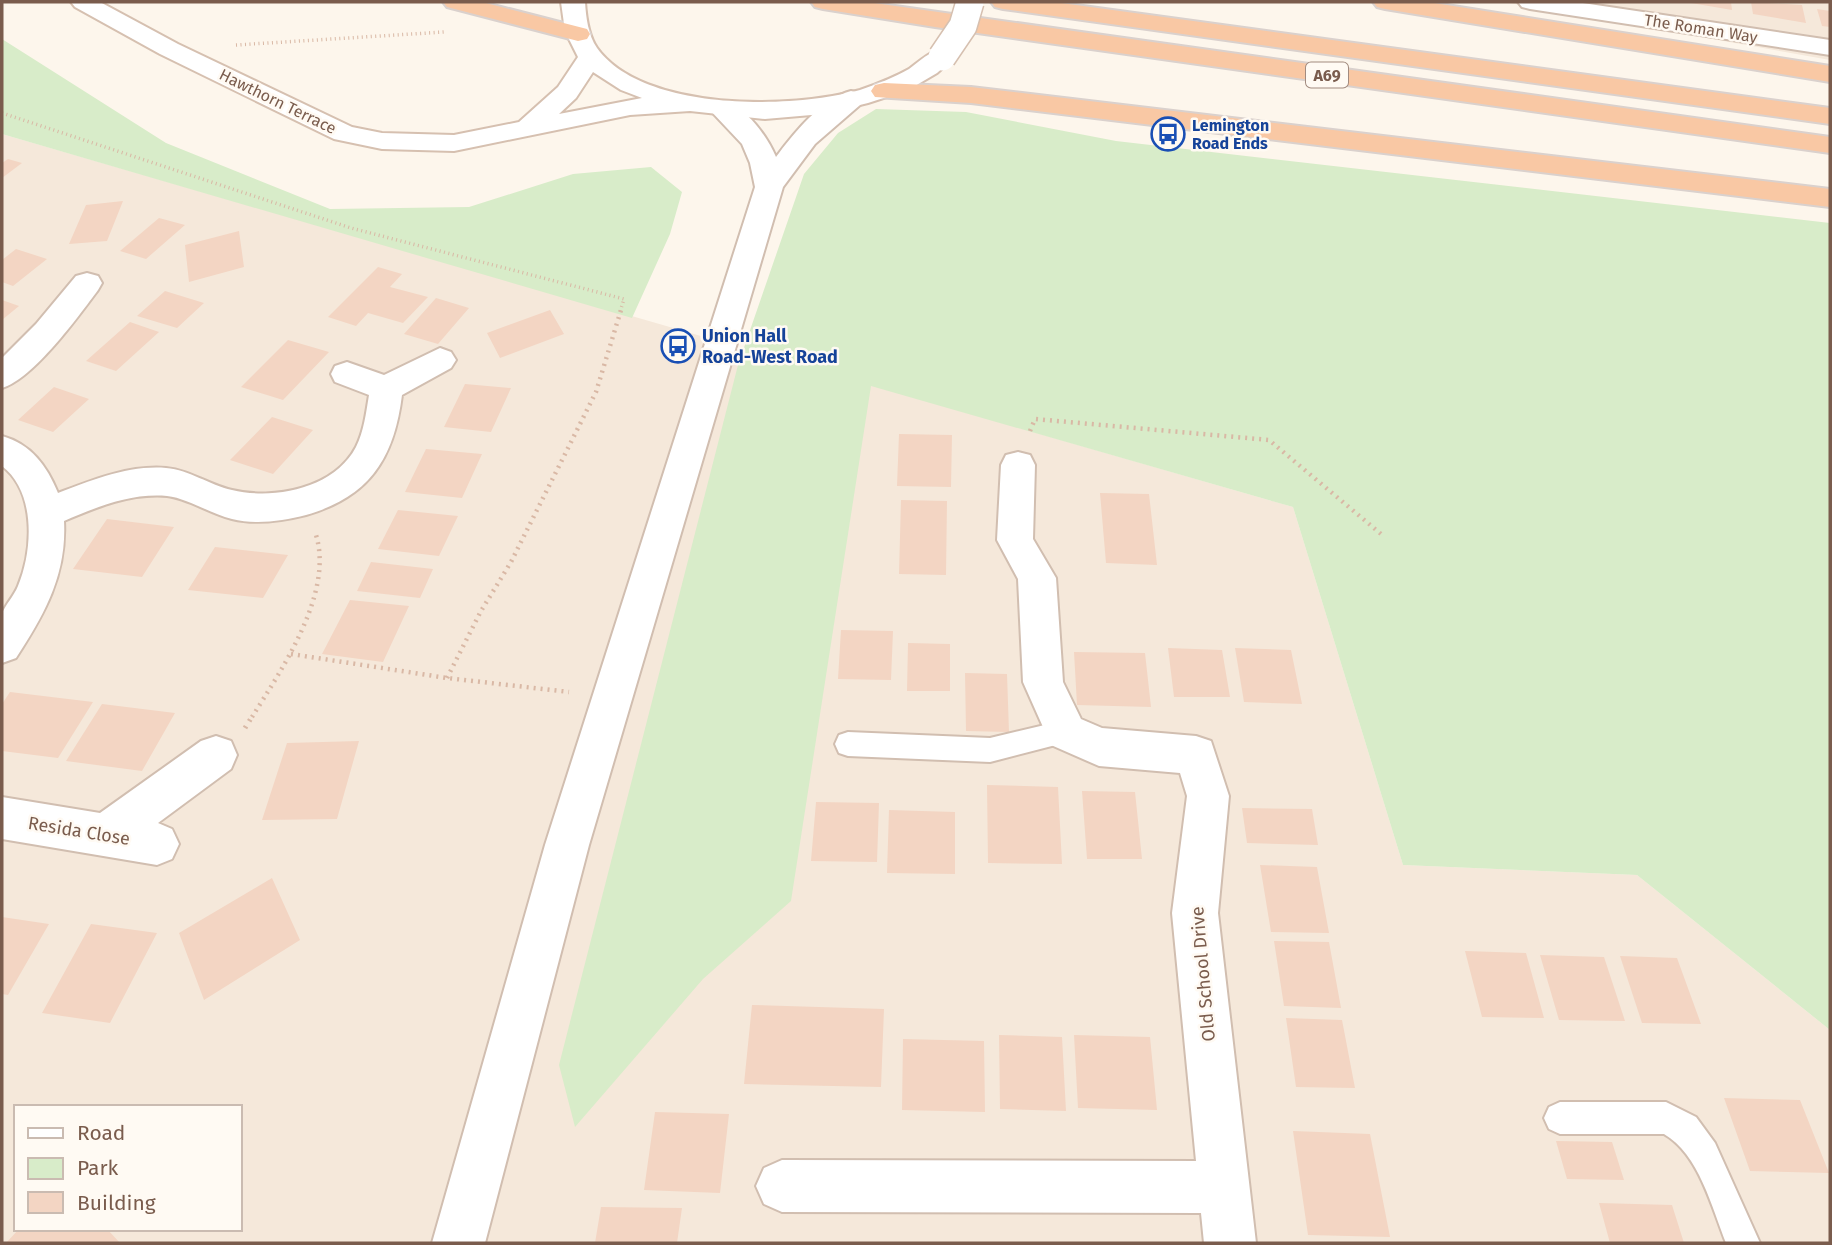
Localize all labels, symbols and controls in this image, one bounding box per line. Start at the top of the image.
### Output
street label: The Roman Way [1643,10,1759,47]
road number: A69 [1306,62,1348,88]
street label: Hawthorn Terrace [216,65,339,138]
bus stop icon: Lemington Road Ends [1149,115,1187,153]
place label: Lemington Road Ends [1192,116,1269,153]
place label: Union Hall Road-West Road [702,325,838,368]
bus stop icon: Union Hall Road-West Road [659,327,697,365]
street label: Resida Close [26,812,132,850]
street label: Old School Drive [1186,906,1220,1042]
legend [14,1105,242,1231]
text: Road [77,1120,125,1146]
text: Park [77,1155,119,1181]
text: Building [77,1190,156,1216]

